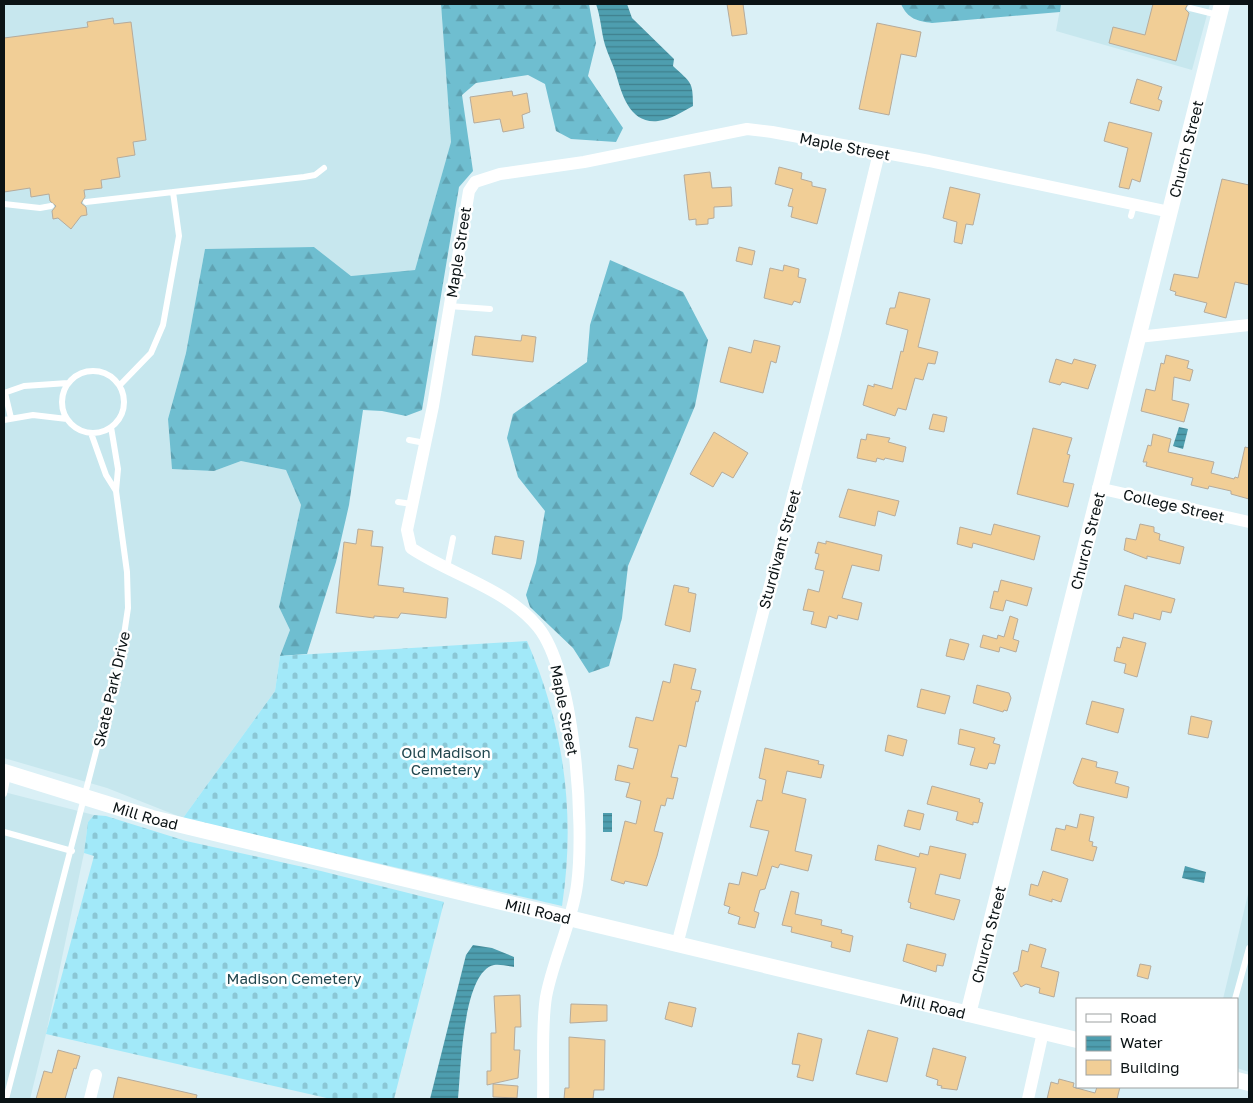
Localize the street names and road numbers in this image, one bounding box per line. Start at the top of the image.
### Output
street label: Church Street [1165,98,1206,200]
street label: Maple Street [798,128,892,164]
street label: Maple Street [442,205,474,299]
street label: College Street [1122,485,1226,525]
street label: Sturdivant Street [754,487,804,611]
street label: Church Street [1066,490,1108,591]
street label: Skate Park Drive [89,629,133,749]
street label: Maple Street [547,663,583,757]
street label: Mill Road [111,797,180,833]
street label: Church Street [967,884,1009,985]
street label: Mill Road [503,894,573,927]
street label: Mill Road [898,989,968,1022]

